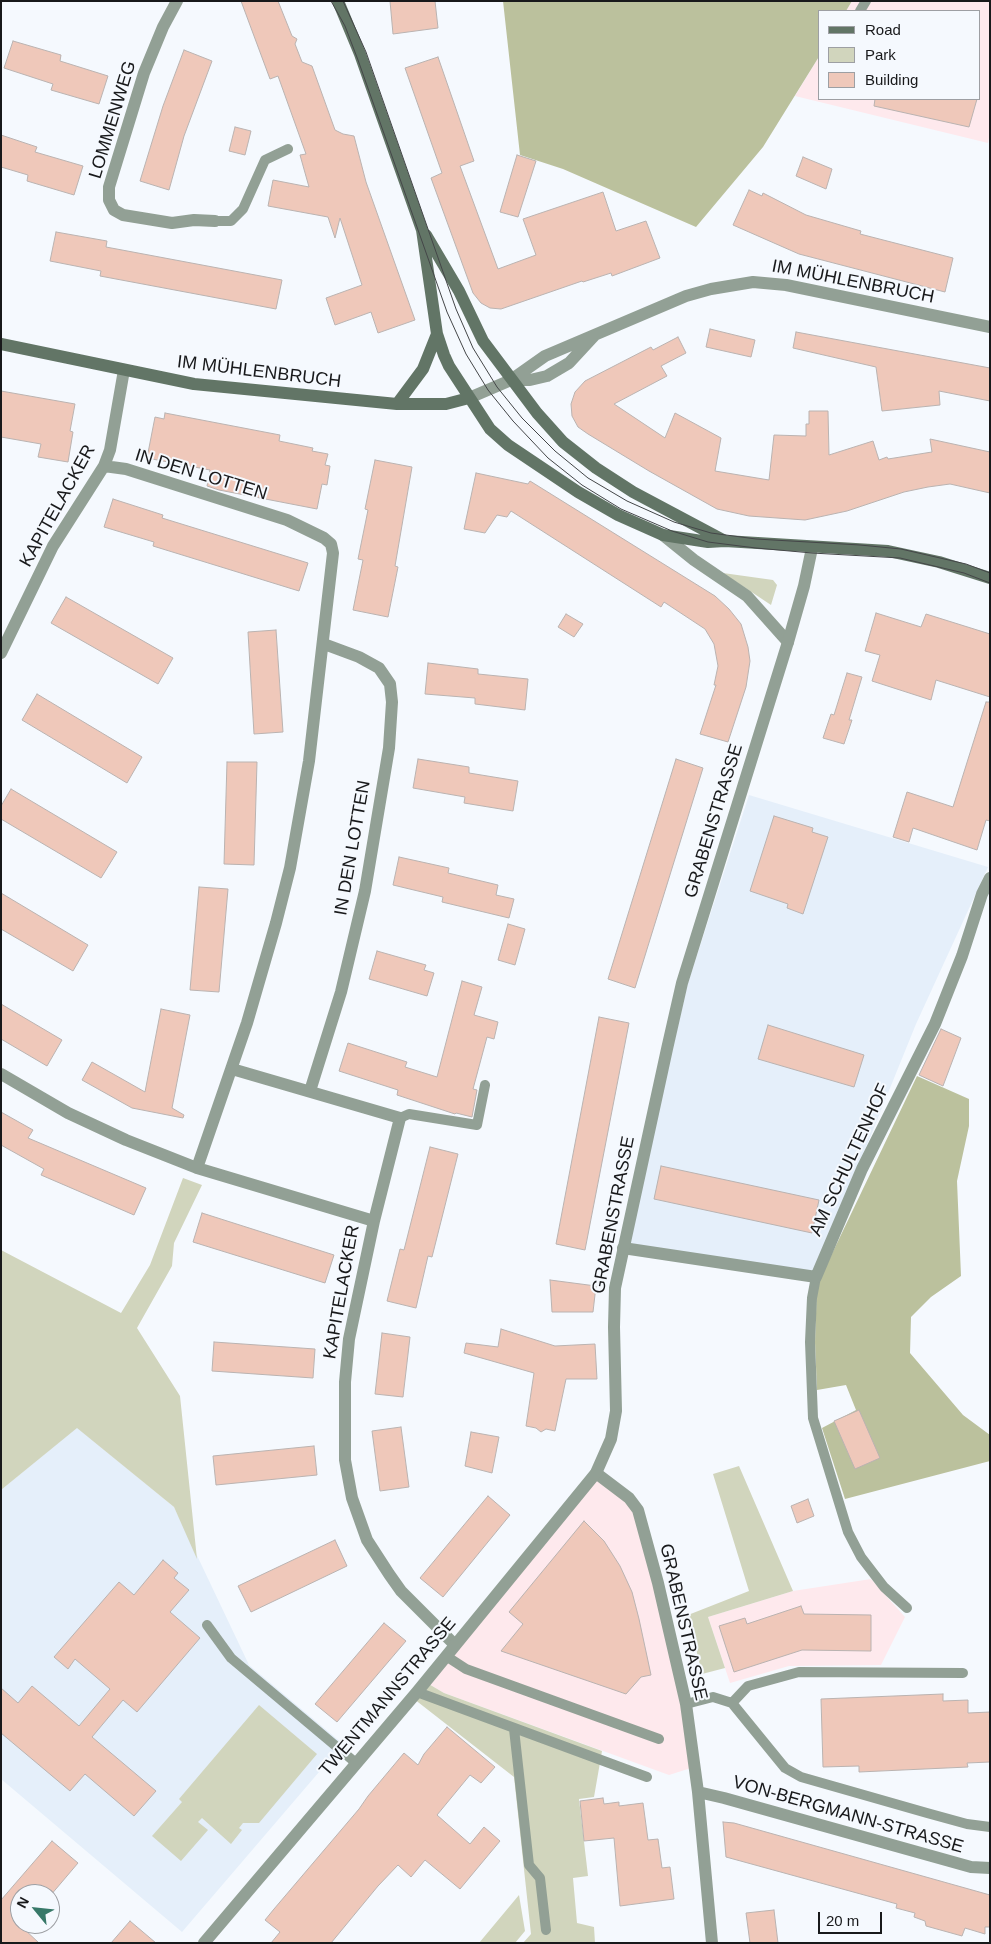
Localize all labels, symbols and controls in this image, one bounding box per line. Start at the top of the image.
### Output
legend [818,10,981,100]
text: Road [865,21,901,38]
text: Park [865,46,896,63]
street label: LOMMENWEG [85,59,141,181]
text: Building [865,71,918,88]
street label: IM MÜHLENBRUCH [770,256,936,308]
street label: IM MÜHLENBRUCH [176,351,342,393]
street label: KAPITELACKER [16,441,100,571]
street label: IN DEN LOTTEN [132,445,270,505]
street label: GRABENSTRASSE [680,741,748,901]
street label: IN DEN LOTTEN [330,779,376,917]
street label: AM SCHULTENHOF [805,1080,895,1240]
street label: GRABENSTRASSE [588,1134,640,1296]
street label: KAPITELACKER [320,1223,364,1361]
street label: GRABENSTRASSE [654,1542,712,1702]
street label: TWENTMANNSTRASSE [315,1613,461,1781]
street label: VON-BERGMANN-STRASSE [730,1772,966,1858]
north arrow [10,1884,60,1934]
text: N [13,1894,32,1911]
scale bar [821,1902,885,1934]
text: 20 m [826,1912,859,1929]

